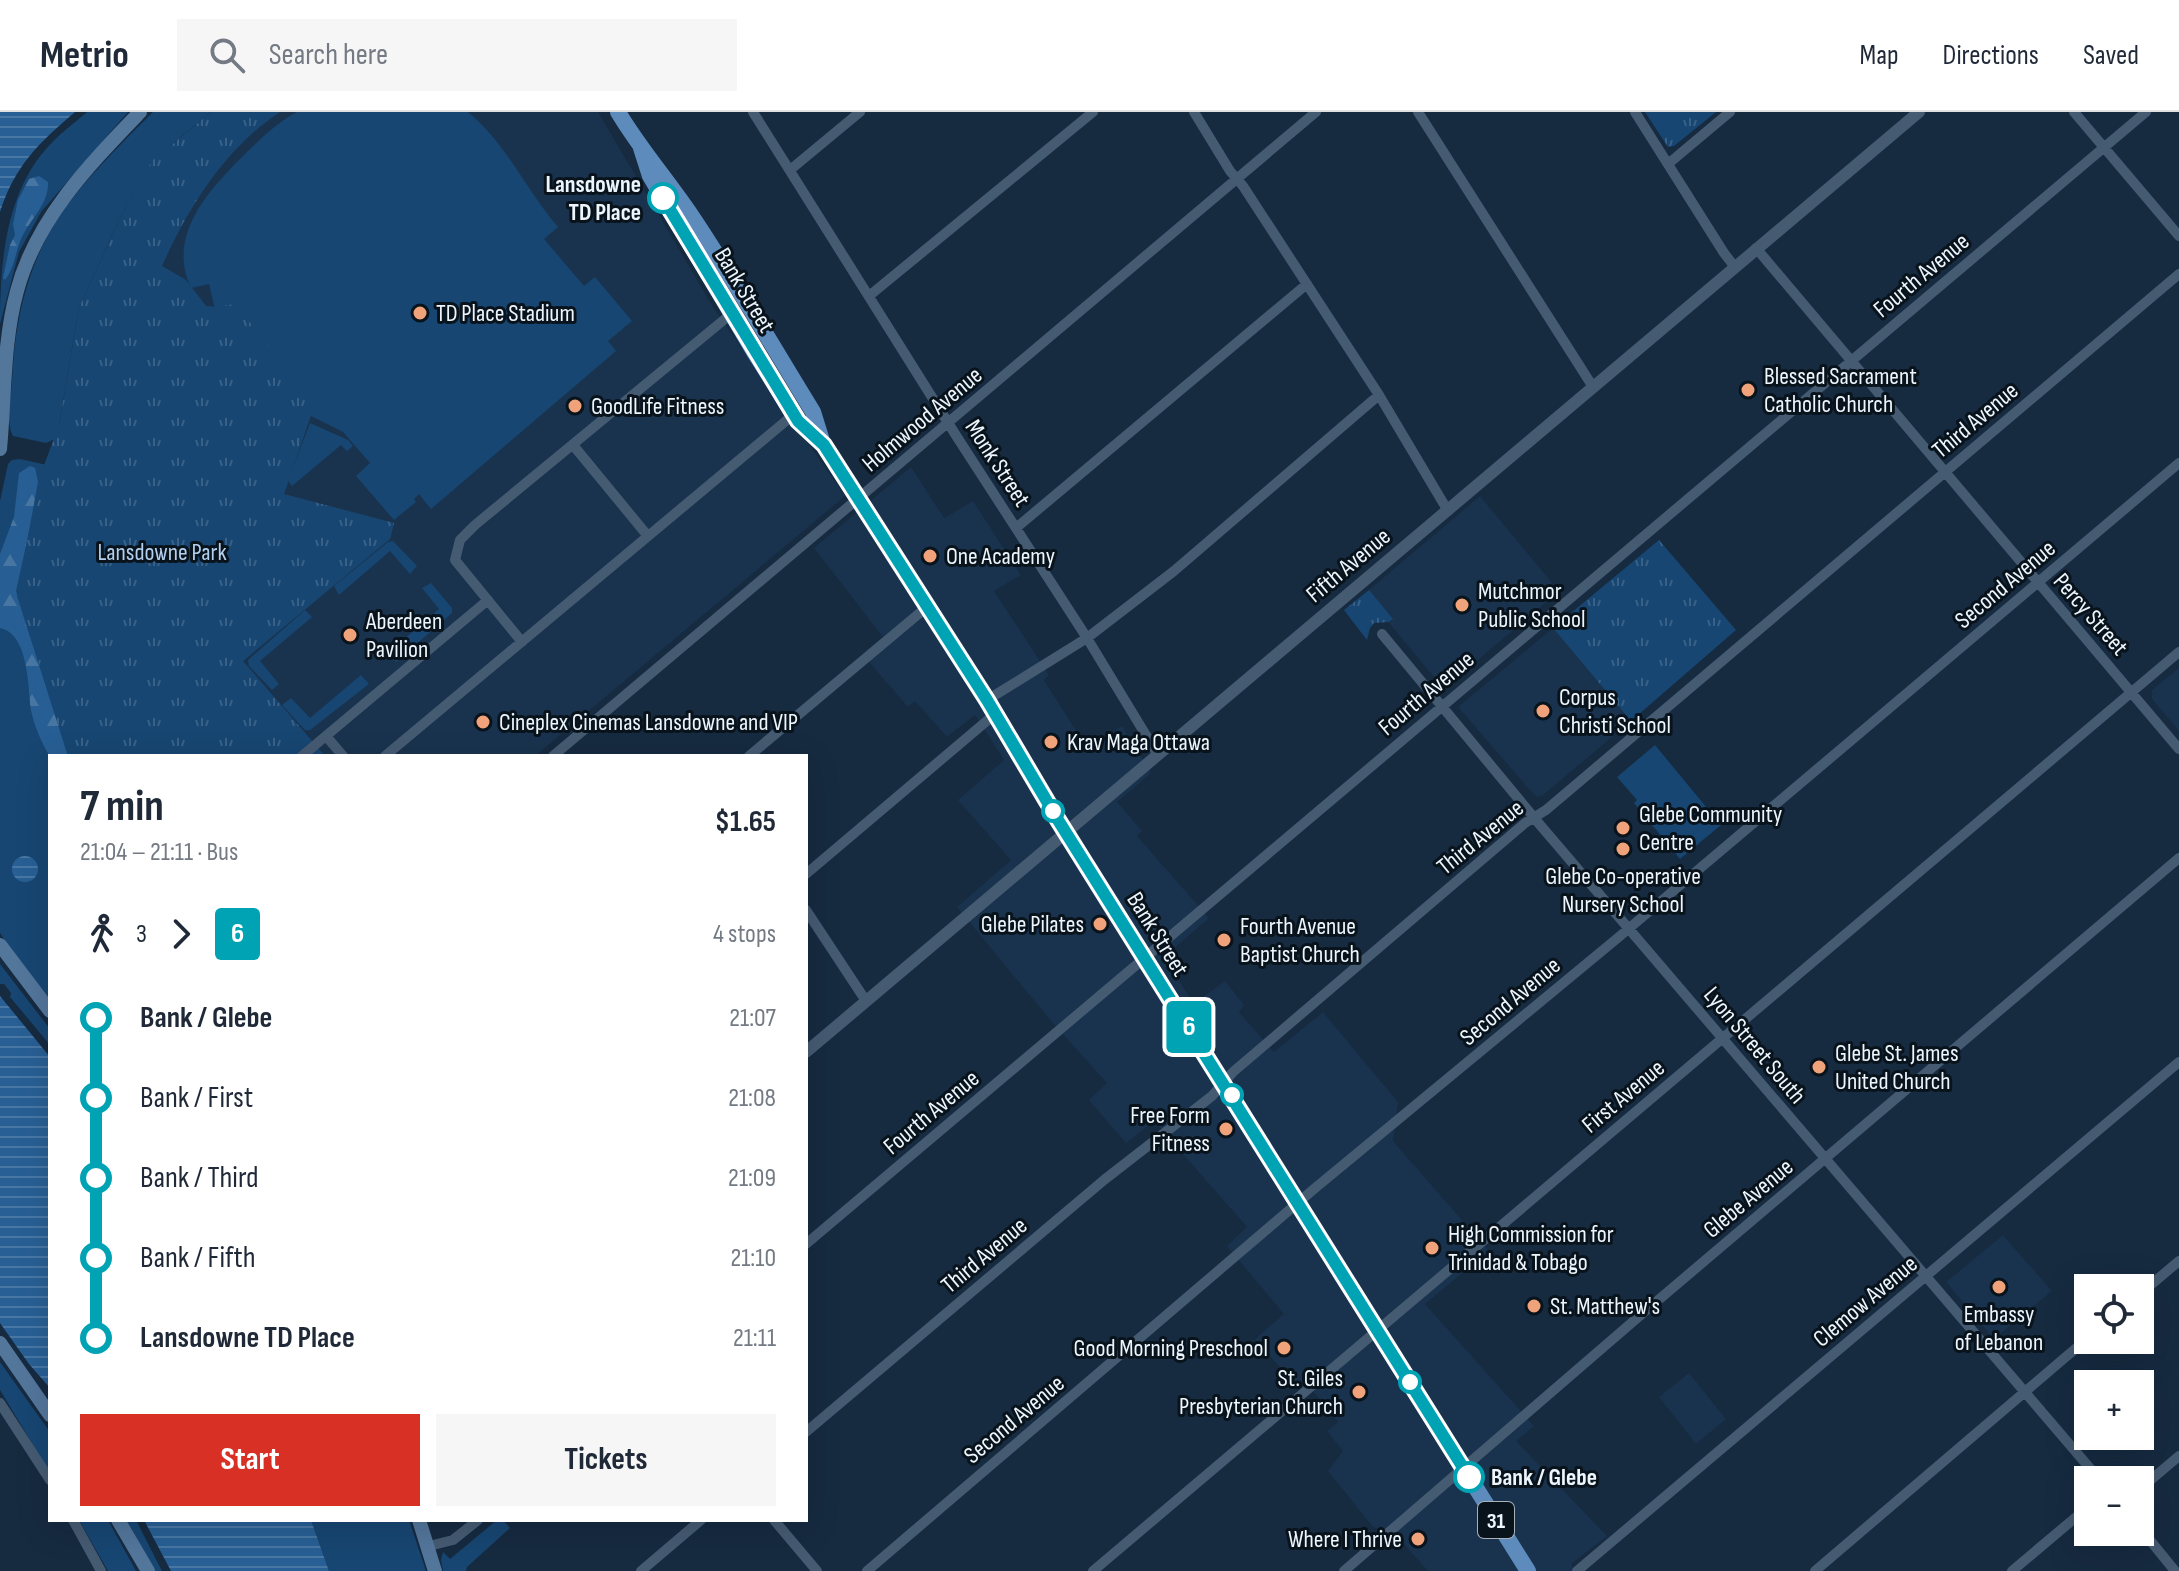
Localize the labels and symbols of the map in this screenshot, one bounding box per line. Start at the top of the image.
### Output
place label: Lansdowne TD Place [545,170,641,227]
marker: Lansdowne TD Place [648,183,678,213]
street label: Fourth Avenue [1868,227,1975,324]
street label: Bank Street [708,243,781,338]
place label: TD Place Stadium [436,299,575,328]
marker: TD Place Stadium [411,304,429,322]
street label: Holmwood Avenue [856,361,988,478]
place label: Blessed Sacrament Catholic Church [1764,362,1917,419]
street label: Third Avenue [1926,376,2024,465]
marker: Blessed Sacrament Catholic Church [1739,381,1757,399]
place label: GoodLife Fitness [591,392,724,421]
marker: GoodLife Fitness [566,397,584,415]
street label: Monk Street [959,414,1036,512]
street label: Fifth Avenue [1300,522,1396,609]
street label: Second Avenue [1949,534,2061,635]
park label: Lansdowne Park [97,538,227,567]
place label: One Academy [946,542,1055,571]
marker: One Academy [921,547,939,565]
street label: Percy Street [2047,567,2134,661]
place label: Mutchmor Public School [1478,577,1586,634]
marker: Mutchmor Public School [1453,596,1471,614]
place label: Aberdeen Pavilion [365,607,442,664]
marker: Aberdeen Pavilion [341,626,359,644]
street label: Fourth Avenue [1373,645,1480,742]
place label: Corpus Christi School [1559,683,1671,740]
marker: Corpus Christi School [1534,702,1552,720]
place label: Cineplex Cinemas Lansdowne and VIP [499,708,798,737]
marker: Cineplex Cinemas Lansdowne and VIP [474,713,492,731]
place label: Krav Maga Ottawa [1067,728,1210,757]
marker: Krav Maga Ottawa [1042,733,1060,751]
street label: Third Avenue [1431,794,1530,881]
unlabelled marker [1042,800,1064,822]
place label: Glebe Community Centre [1639,800,1782,857]
marker: Glebe Community Centre [1614,819,1632,837]
marker: Glebe Co-operative Nursery School [1614,840,1632,858]
place label: Glebe Co-operative Nursery School [1545,862,1701,919]
street label: Bank Street [1120,887,1195,982]
place label: Glebe Pilates [981,910,1084,939]
place label: Fourth Avenue Baptist Church [1240,912,1360,969]
marker: Glebe Pilates [1091,915,1109,933]
marker: Fourth Avenue Baptist Church [1215,931,1233,949]
street label: Second Avenue [1454,951,1566,1052]
street label: Lyon Street South [1697,981,1812,1110]
line badge: 6 [1163,1001,1215,1053]
place label: Glebe St. James United Church [1835,1039,1959,1096]
street label: First Avenue [1576,1053,1671,1139]
marker: Glebe St. James United Church [1810,1058,1828,1076]
street label: Fourth Avenue [878,1064,985,1161]
unlabelled marker [1221,1084,1243,1106]
place label: Free Form Fitness [1130,1101,1210,1158]
marker: Free Form Fitness [1217,1120,1235,1138]
street label: Glebe Avenue [1698,1152,1799,1244]
street label: Third Avenue [935,1211,1033,1300]
place label: High Commission for Trinidad & Tobago [1448,1220,1614,1277]
marker: High Commission for Trinidad & Tobago [1423,1239,1441,1257]
street label: Clemow Avenue [1807,1249,1923,1353]
marker: Embassy of Lebanon [1990,1278,2008,1296]
place label: St. Matthew's [1550,1292,1660,1321]
marker: St. Matthew's [1525,1297,1543,1315]
place label: Embassy of Lebanon [1955,1300,2043,1357]
place label: Good Morning Preschool [1074,1334,1268,1363]
marker: Good Morning Preschool [1275,1339,1293,1357]
place label: St. Giles Presbyterian Church [1179,1364,1343,1421]
street label: Second Avenue [958,1369,1070,1470]
unlabelled marker [1399,1371,1421,1393]
marker: St. Giles Presbyterian Church [1350,1383,1368,1401]
marker: Bank / Glebe [1454,1462,1484,1492]
place label: Bank / Glebe [1491,1463,1597,1492]
road number: 31 [1478,1502,1514,1538]
place label: Where I Thrive [1288,1525,1402,1554]
marker: Where I Thrive [1409,1530,1427,1548]

